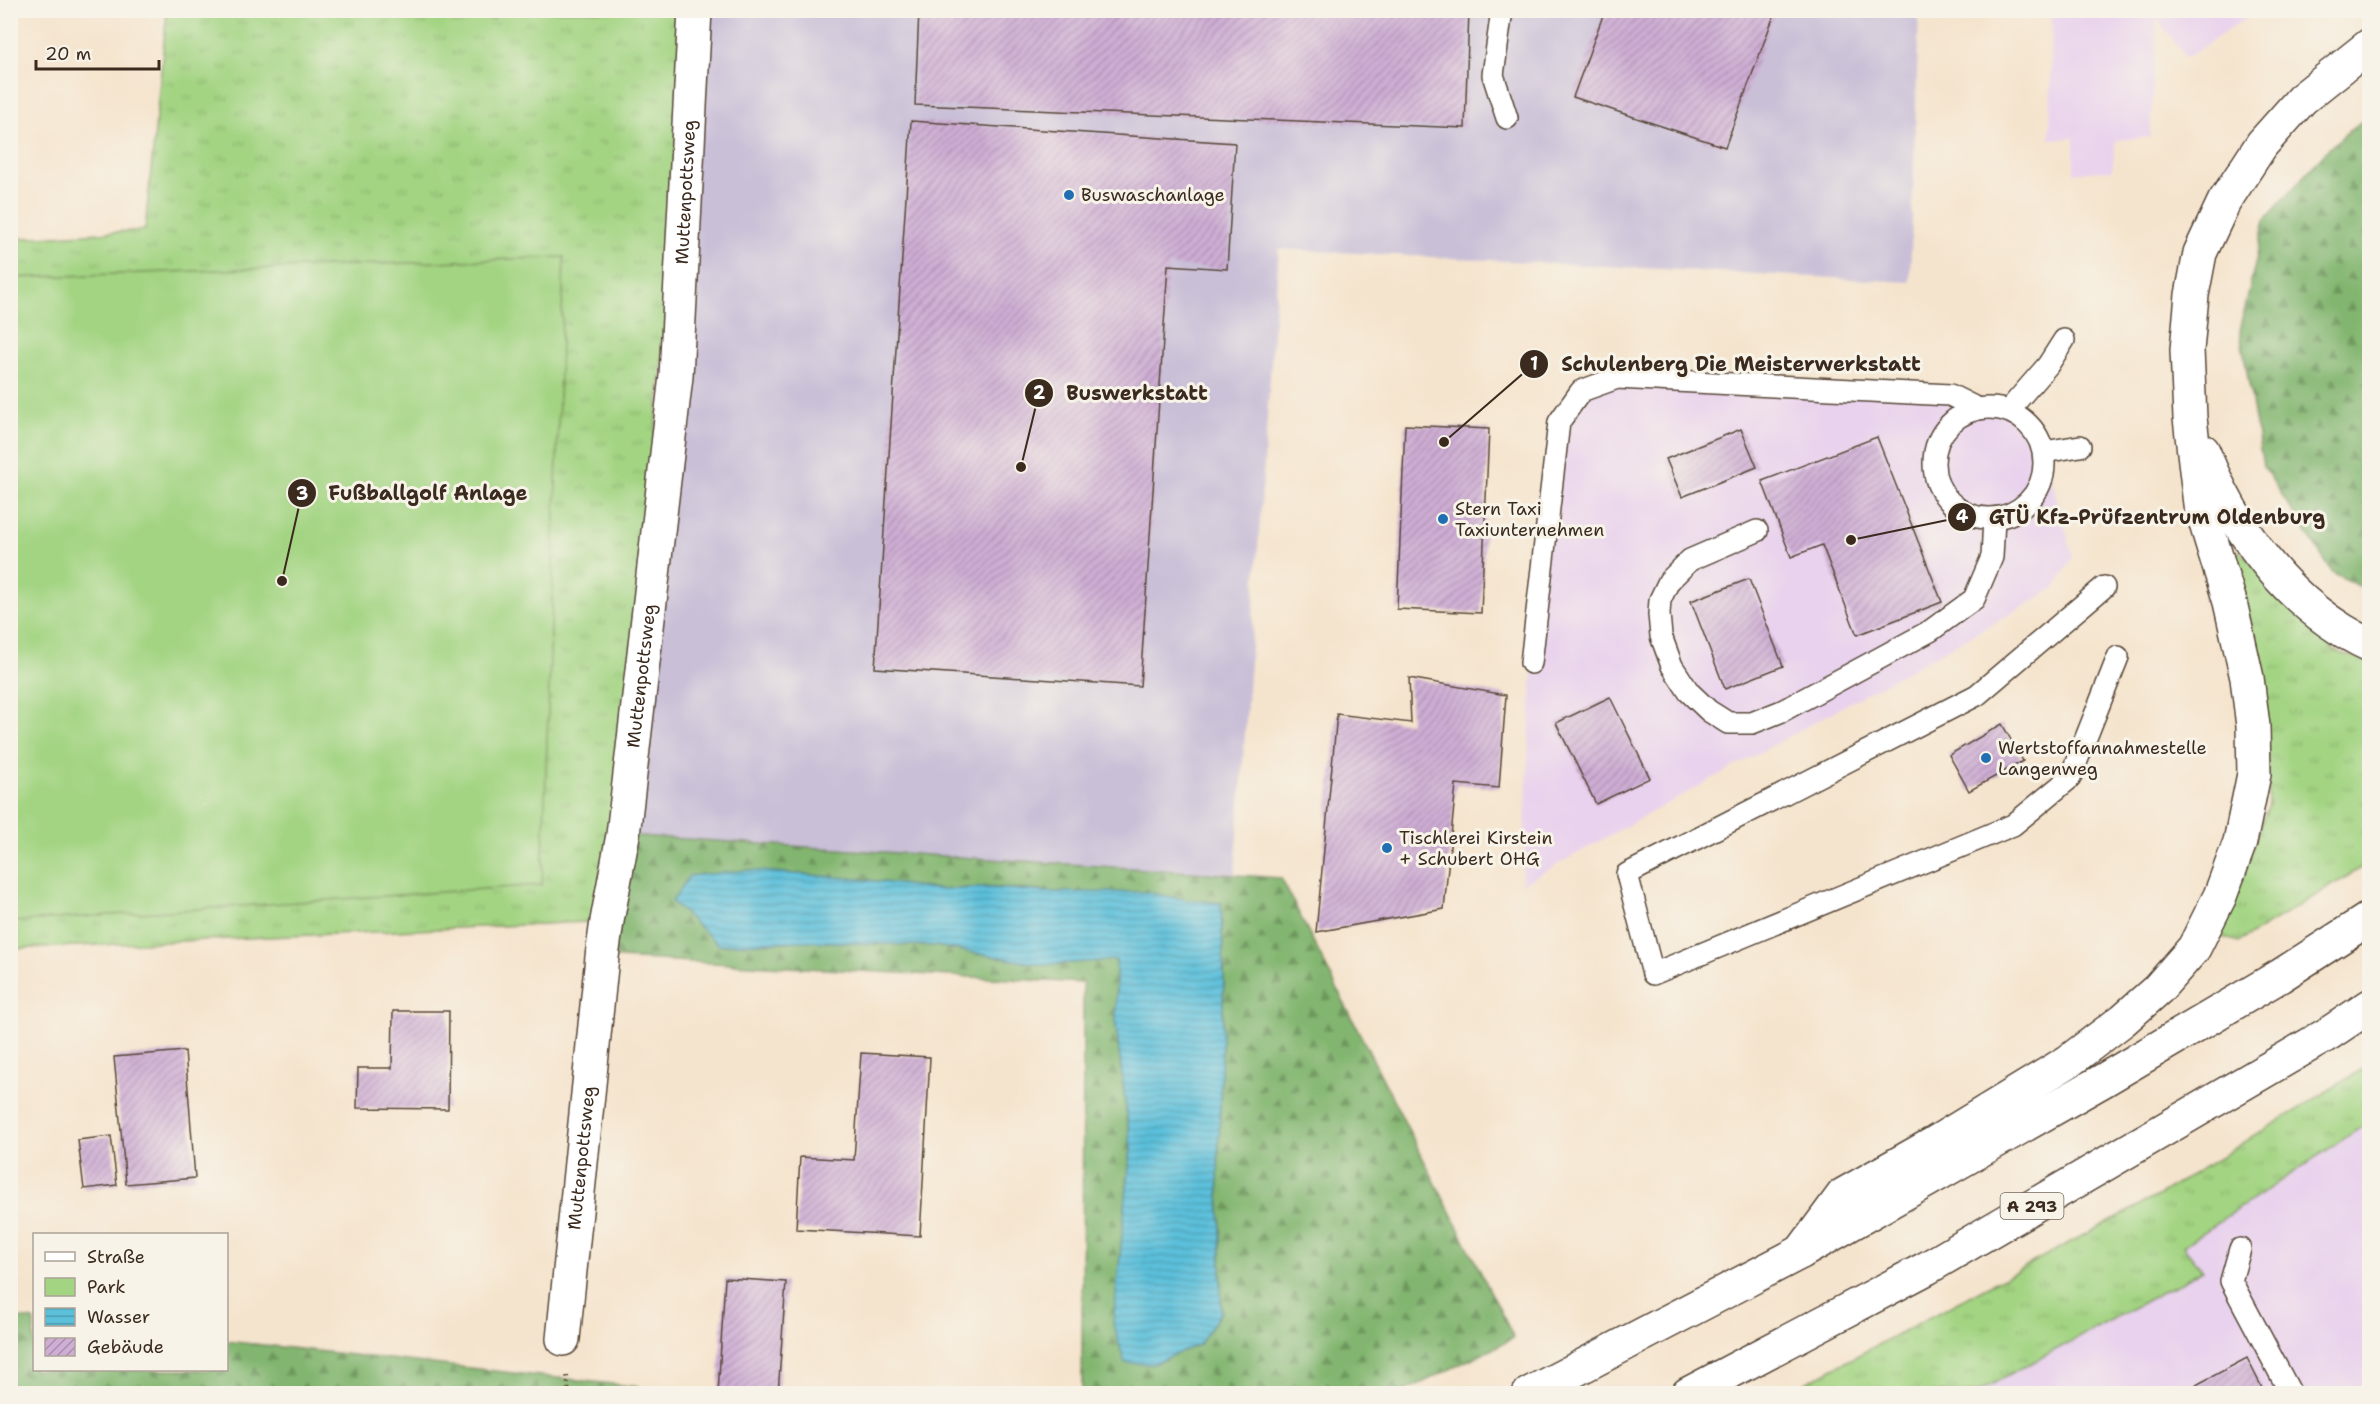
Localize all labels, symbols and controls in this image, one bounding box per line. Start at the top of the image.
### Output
scale bar [36,33,159,71]
text: 20 m [45,42,91,66]
street label: Muttenpottsweg [670,119,701,265]
place label: Buswaschanlage [1081,183,1225,207]
marker: Buswaschanlage [1062,188,1076,202]
callout: Schulenberg Die Meisterwerkstatt [1519,345,1933,383]
text: Schulenberg Die Meisterwerkstatt [1561,351,1921,377]
text: 1 [1530,352,1538,376]
callout: Buswerkstatt [1024,374,1219,412]
text: Buswerkstatt [1066,380,1208,406]
text: 2 [1033,381,1046,405]
callout: Fußballgolf Anlage [287,474,540,512]
text: Fußballgolf Anlage [328,480,528,506]
text: 3 [296,482,308,506]
place label: Stern Taxi Taxiunternehmen [1455,497,1604,542]
callout: GTÜ Kfz-Prüfzentrum Oldenburg [1947,498,2337,536]
text: GTÜ Kfz-Prüfzentrum Oldenburg [1989,504,2325,530]
text: 4 [1956,505,1969,529]
marker: Stern Taxi Taxiunternehmen [1436,512,1450,526]
street label: Muttenpottsweg [621,603,662,749]
place label: Wertstoffannahmestelle Langenweg [1998,736,2207,781]
marker: Wertstoffannahmestelle Langenweg [1979,751,1993,765]
place label: Tischlerei Kirstein + Schubert OHG [1399,826,1552,871]
marker: Tischlerei Kirstein + Schubert OHG [1380,841,1394,855]
street label: Muttenpottsweg [562,1085,601,1231]
road number: A 293 [2000,1193,2064,1219]
legend [33,1233,228,1371]
text: Straße [87,1245,145,1269]
text: Park [87,1275,126,1299]
text: Wasser [87,1305,150,1329]
text: Gebäude [87,1335,164,1359]

